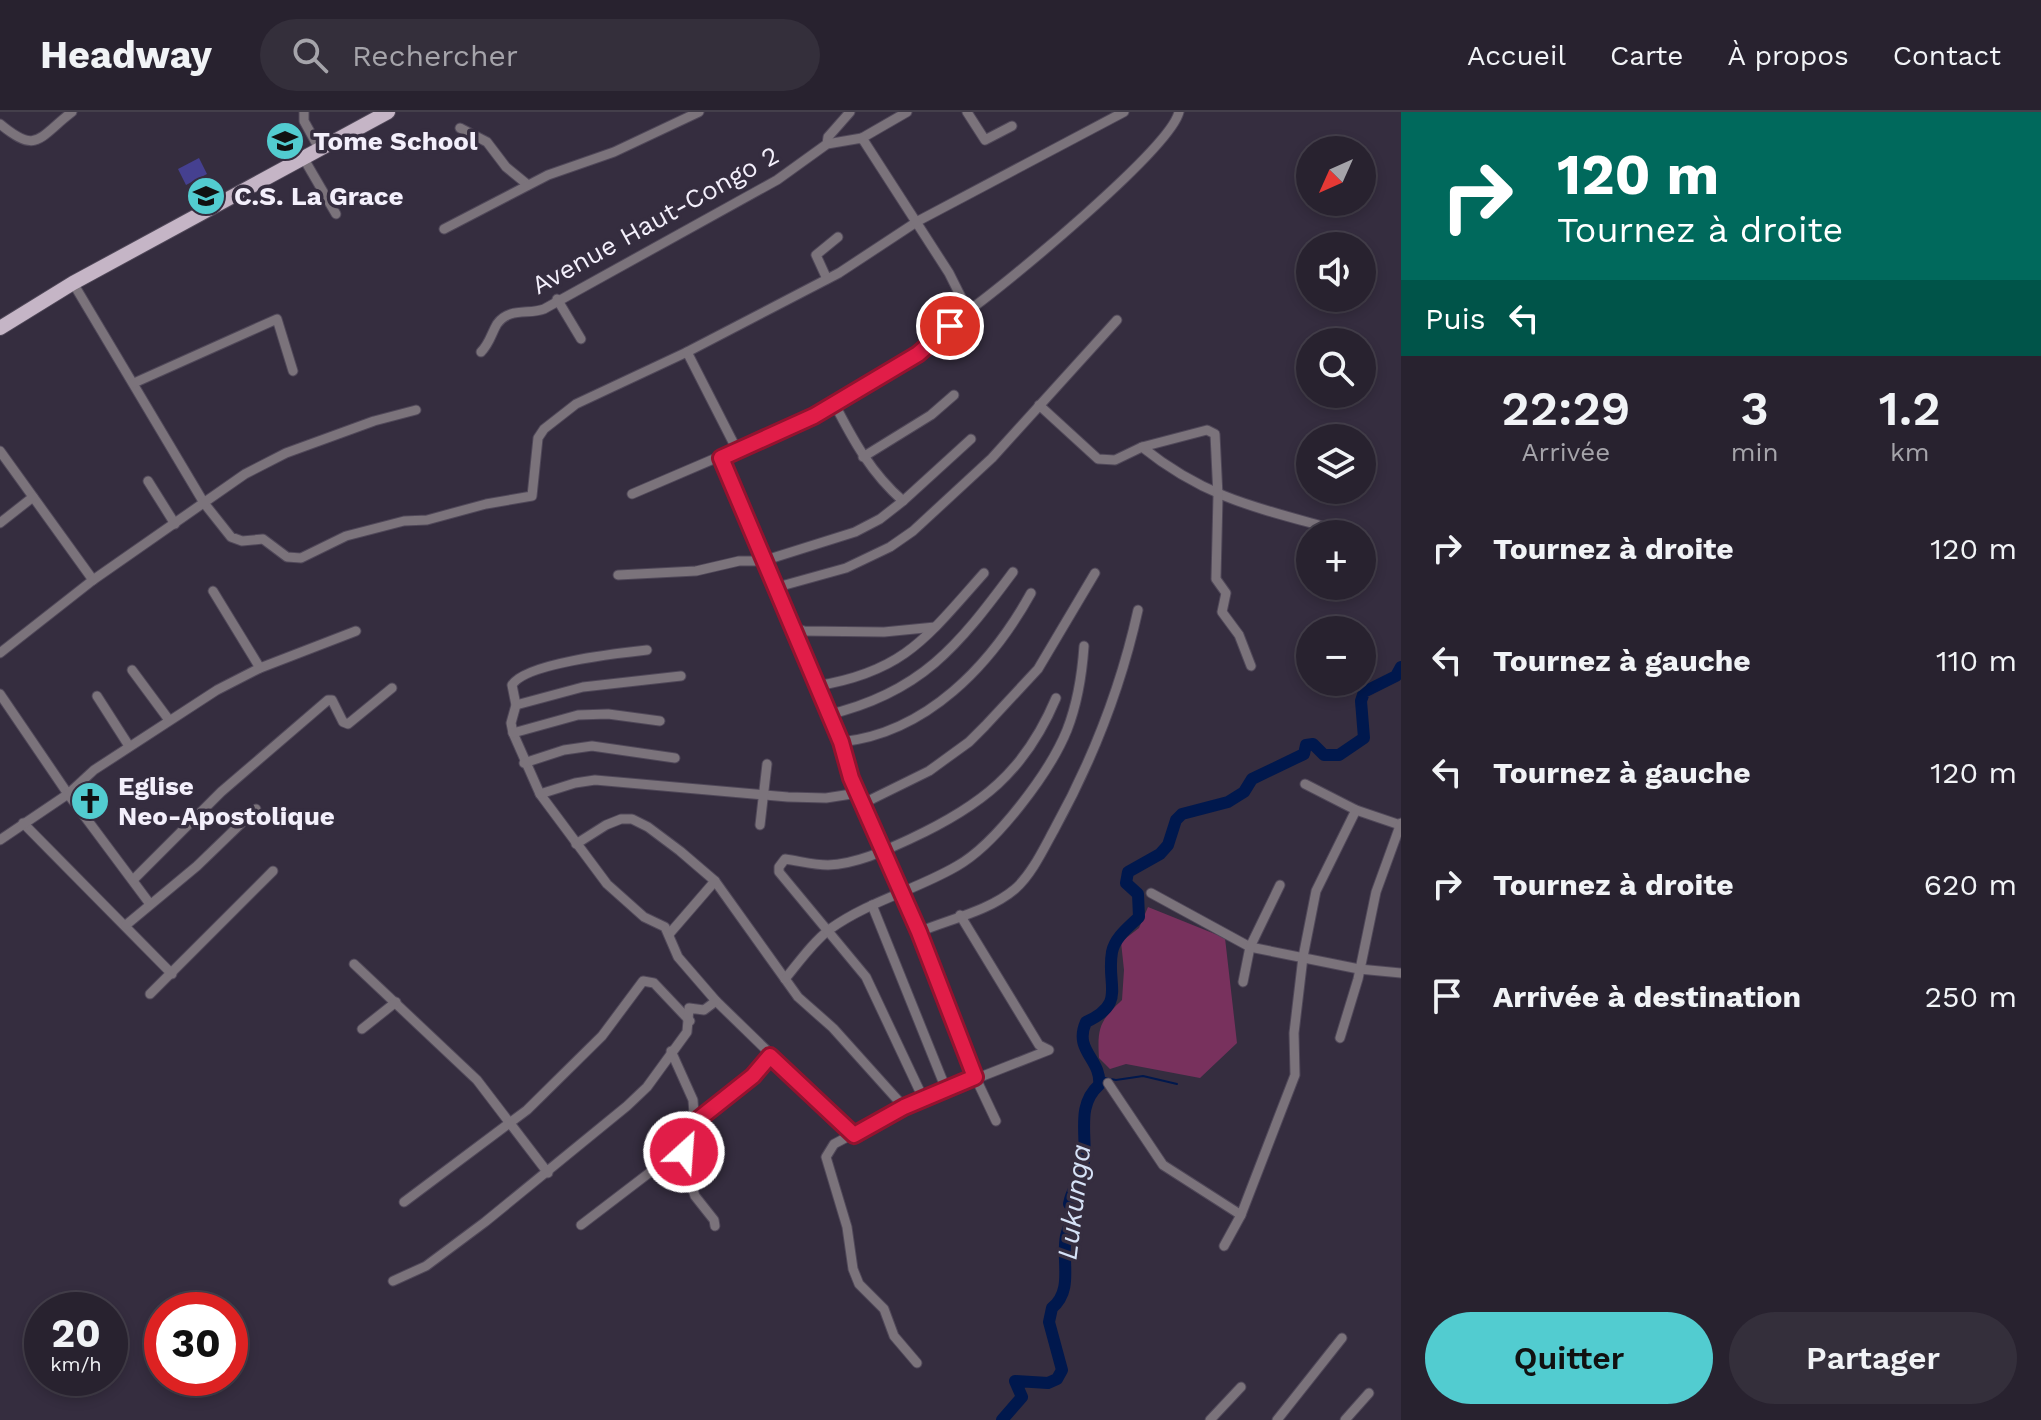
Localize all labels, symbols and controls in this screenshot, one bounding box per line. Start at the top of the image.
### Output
search box [260,19,820,91]
text: Headway [40,33,212,77]
icon: search [288,33,332,77]
text: Rechercher [352,38,518,73]
text: Accueil [1467,39,1566,72]
text: Carte [1610,39,1684,72]
text: À propos [1728,39,1849,72]
text: Contact [1893,39,2001,72]
school or university icon: Tome School [264,120,306,162]
place label: Tome School [313,126,478,156]
north arrow [1296,136,1376,216]
map controls [1296,136,1376,696]
street label: Avenue Haut-Congo 2 [526,140,784,300]
text: 120 m [1557,142,1719,208]
icon: right [1425,144,1529,248]
school or university icon: C.S. La Grace [185,175,227,217]
place label: C.S. La Grace [234,181,404,211]
text: Tournez à droite [1557,209,1843,251]
button: sound [1296,232,1376,312]
pin [916,292,984,360]
icon: left [1502,296,1546,340]
text: Puis [1425,301,1486,336]
icon: arrive [928,304,972,348]
button: search [1296,328,1376,408]
text: 22:29 [1501,380,1630,437]
text: 3 [1741,380,1769,437]
text: 1.2 [1879,380,1941,437]
button: layers [1296,424,1376,504]
text: Arrivée [1521,437,1610,467]
text: min [1731,437,1779,467]
text: km [1890,437,1930,467]
button: + [1296,520,1376,600]
icon: right [1425,526,1469,570]
text: Tournez à droite [1493,531,1734,566]
text: 120 m [1930,531,2017,566]
button: − [1296,616,1376,696]
icon: left [1425,638,1469,682]
text: Tournez à gauche [1493,643,1751,678]
text: 110 m [1936,643,2017,678]
icon: left [1425,750,1469,794]
text: Tournez à gauche [1493,755,1751,790]
text: 120 m [1930,755,2017,790]
place label: Eglise Neo-Apostolique [118,771,335,831]
church icon: Eglise Neo-Apostolique [69,780,111,822]
icon: right [1425,862,1469,906]
text: Tournez à droite [1493,867,1734,902]
text: 620 m [1924,867,2017,902]
icon: arrive [1425,974,1469,1018]
text: Arrivée à destination [1493,979,1801,1014]
text: 250 m [1925,979,2017,1014]
position arrow [642,1110,726,1194]
water label: Lukunga [1051,1142,1097,1262]
speed limit sign: 30 [144,1292,248,1396]
text: 20 [51,1310,101,1357]
button: Quitter [1425,1312,1713,1404]
button: Partager [1729,1312,2017,1404]
text: km/h [50,1352,102,1376]

